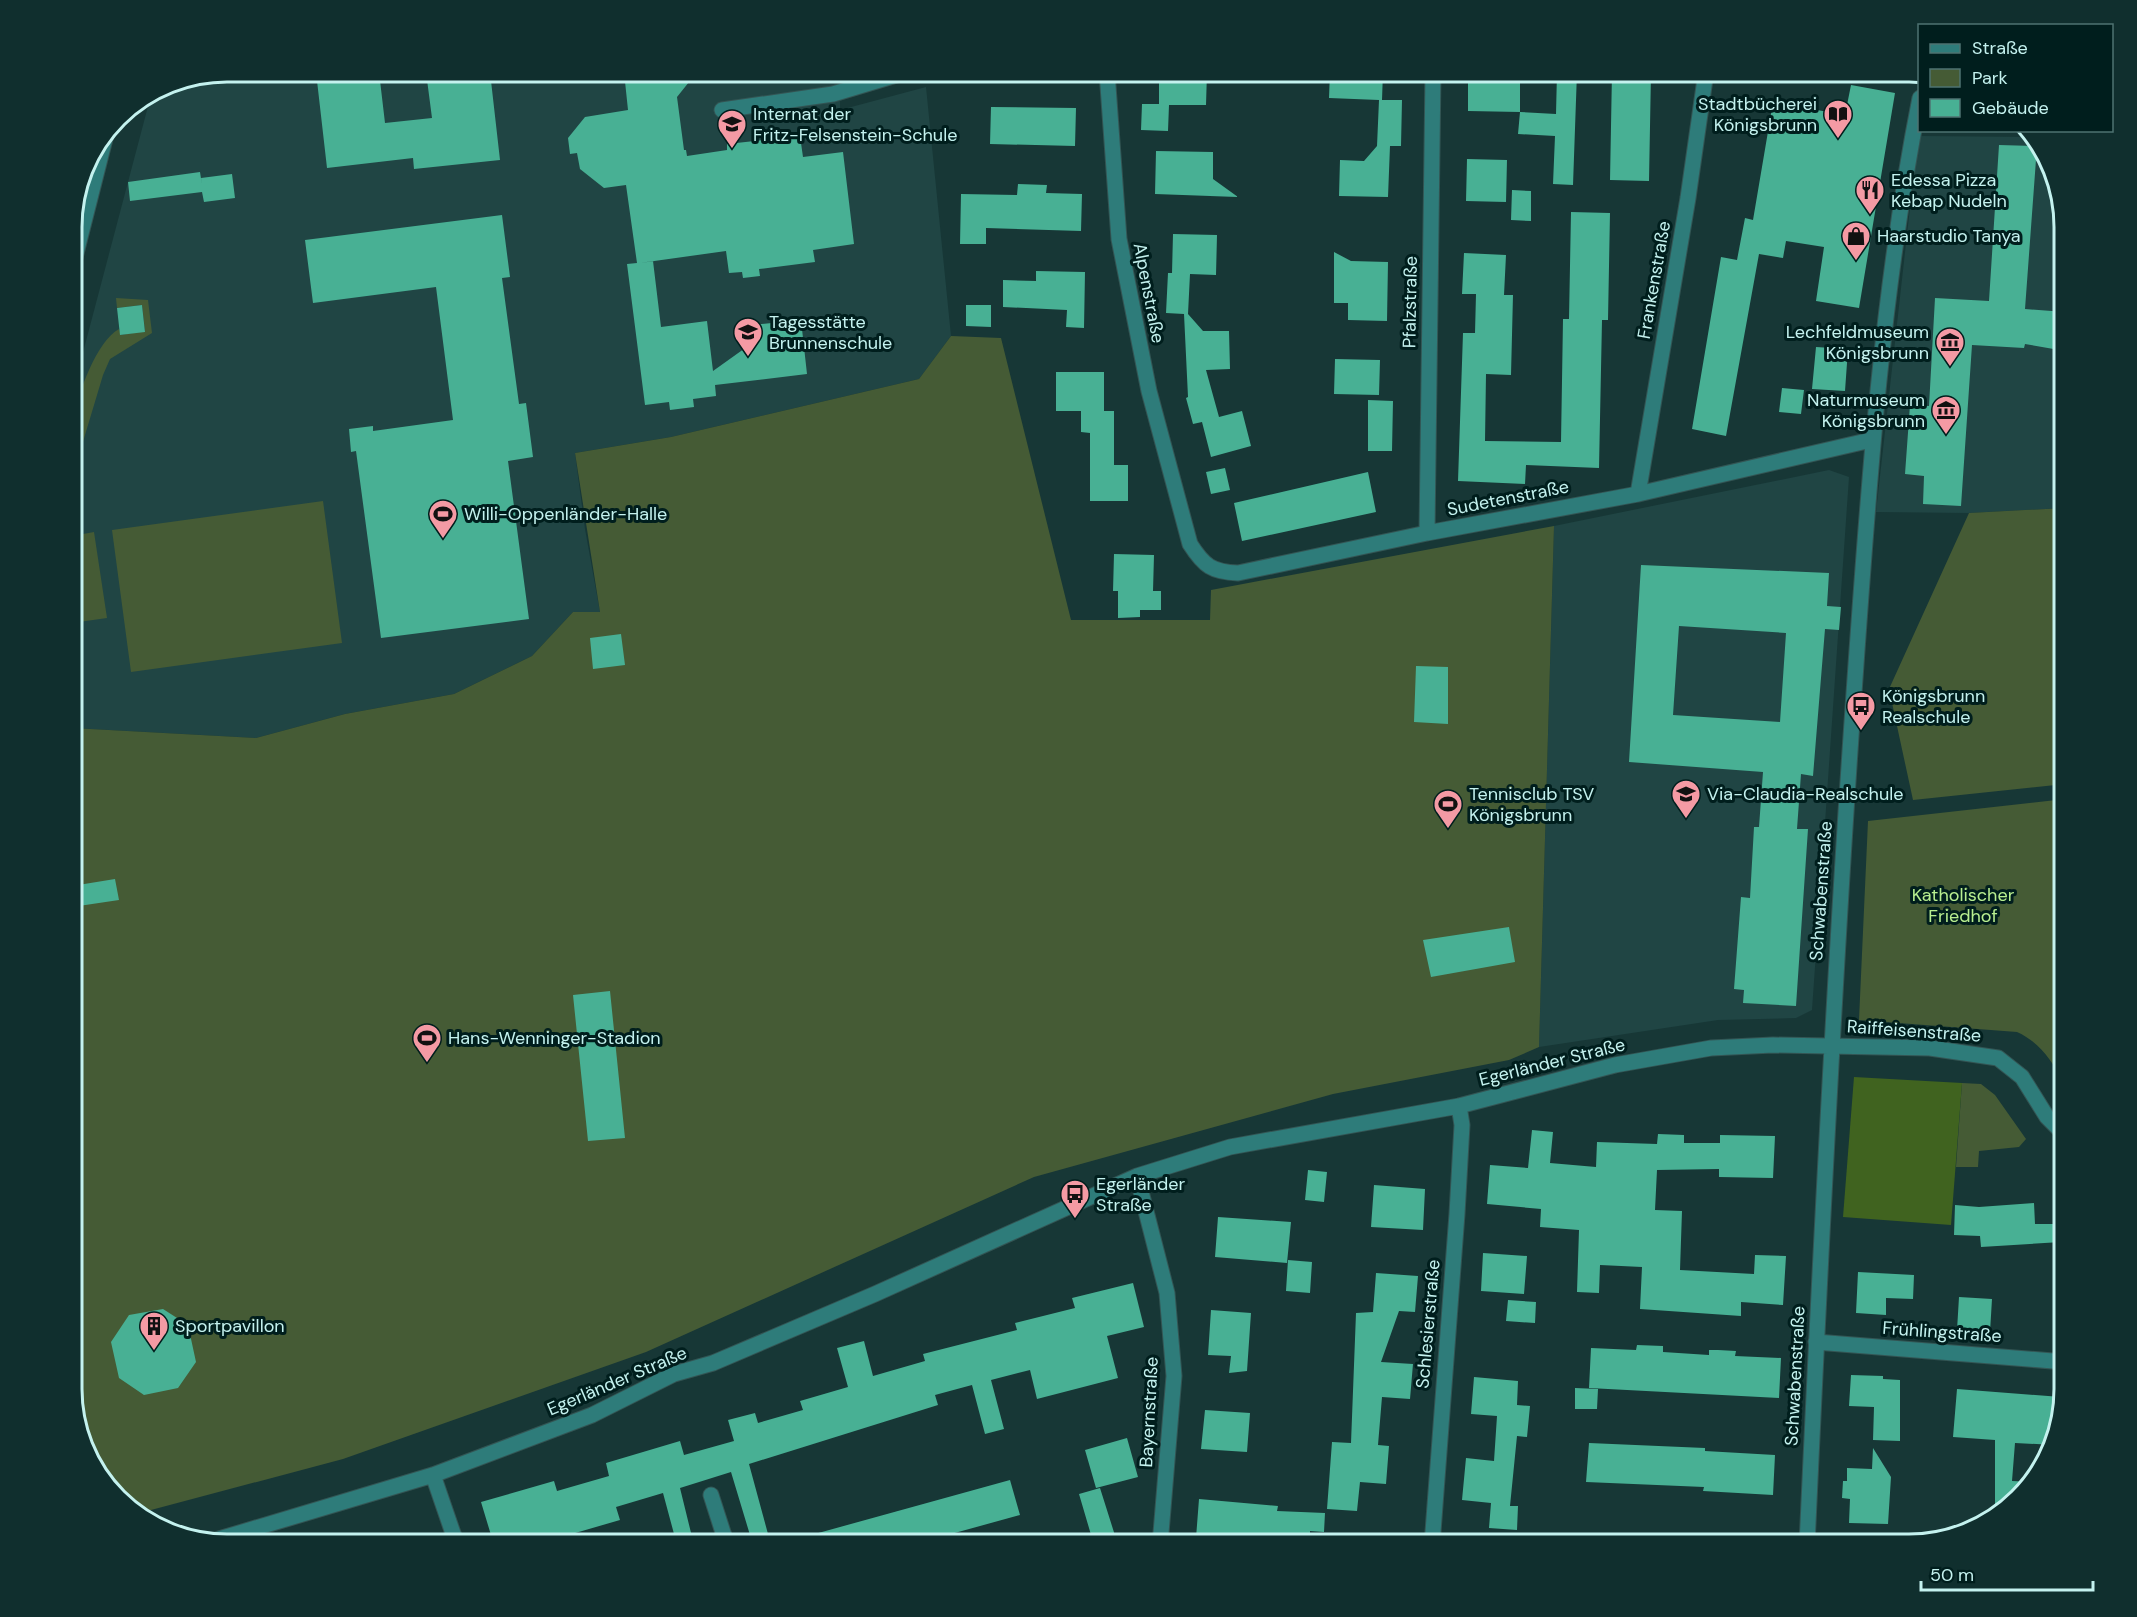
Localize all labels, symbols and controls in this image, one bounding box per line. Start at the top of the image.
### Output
legend [1918,24,2113,132]
text: Straße [1972,36,2028,60]
text: Park [1972,66,2008,90]
place label: Stadtbücherei Königsbrunn [1698,92,1817,137]
text: Gebäude [1972,96,2049,120]
library icon: Stadtbücherei Königsbrunn [1822,98,1854,140]
place label: Internat der Fritz-Felsenstein-Schule [753,102,957,147]
school or university icon: Internat der Fritz-Felsenstein-Schule [716,108,748,150]
place label: Edessa Pizza Kebap Nudeln [1891,168,2007,213]
restaurant icon: Edessa Pizza Kebap Nudeln [1854,174,1886,216]
street label: Frankenstraße [1632,219,1676,341]
shop icon: Haarstudio Tanya [1840,220,1872,262]
place label: Haarstudio Tanya [1877,224,2020,248]
street label: Alpenstraße [1128,241,1170,345]
street label: Pfalzstraße [1397,256,1423,348]
place label: Tagesstätte Brunnenschule [769,310,892,355]
school or university icon: Tagesstätte Brunnenschule [732,316,764,358]
place label: Lechfeldmuseum Königsbrunn [1786,320,1929,365]
museum icon: Lechfeldmuseum Königsbrunn [1934,326,1966,368]
place label: Naturmuseum Königsbrunn [1807,388,1925,433]
museum icon: Naturmuseum Königsbrunn [1930,394,1962,436]
street label: Sudetenstraße [1445,474,1571,522]
sports icon: Willi-Oppenländer-Halle [427,498,459,540]
place label: Willi-Oppenländer-Halle [464,502,667,526]
place label: Königsbrunn Realschule [1882,684,1985,729]
bus stop icon: Königsbrunn Realschule [1845,690,1877,732]
school or university icon: Via-Claudia-Realschule [1670,778,1702,820]
place label: Tennisclub TSV Königsbrunn [1469,782,1594,827]
place label: Via-Claudia-Realschule [1707,782,1903,806]
sports icon: Tennisclub TSV Königsbrunn [1432,788,1464,830]
street label: Schwabenstraße [1804,820,1838,962]
park label: Katholischer Friedhof [1912,883,2015,928]
street label: Raiffeisenstraße [1846,1014,1982,1048]
sports icon: Hans-Wenninger-Stadion [411,1022,443,1064]
place label: Hans-Wenninger-Stadion [448,1026,661,1050]
street label: Egerländer Straße [1476,1032,1628,1092]
place label: Egerländer Straße [1096,1172,1185,1217]
bus stop icon: Egerländer Straße [1059,1178,1091,1220]
street label: Schlesierstraße [1410,1258,1446,1390]
street label: Schwabenstraße [1779,1305,1811,1447]
building icon: Sportpavillon [138,1310,170,1352]
place label: Sportpavillon [175,1314,285,1338]
street label: Frühlingstraße [1881,1316,2003,1348]
street label: Egerländer Straße [543,1341,691,1421]
street label: Bayernstraße [1134,1356,1164,1468]
scale bar [1921,1554,2094,1592]
text: 50 m [1930,1563,1974,1587]

